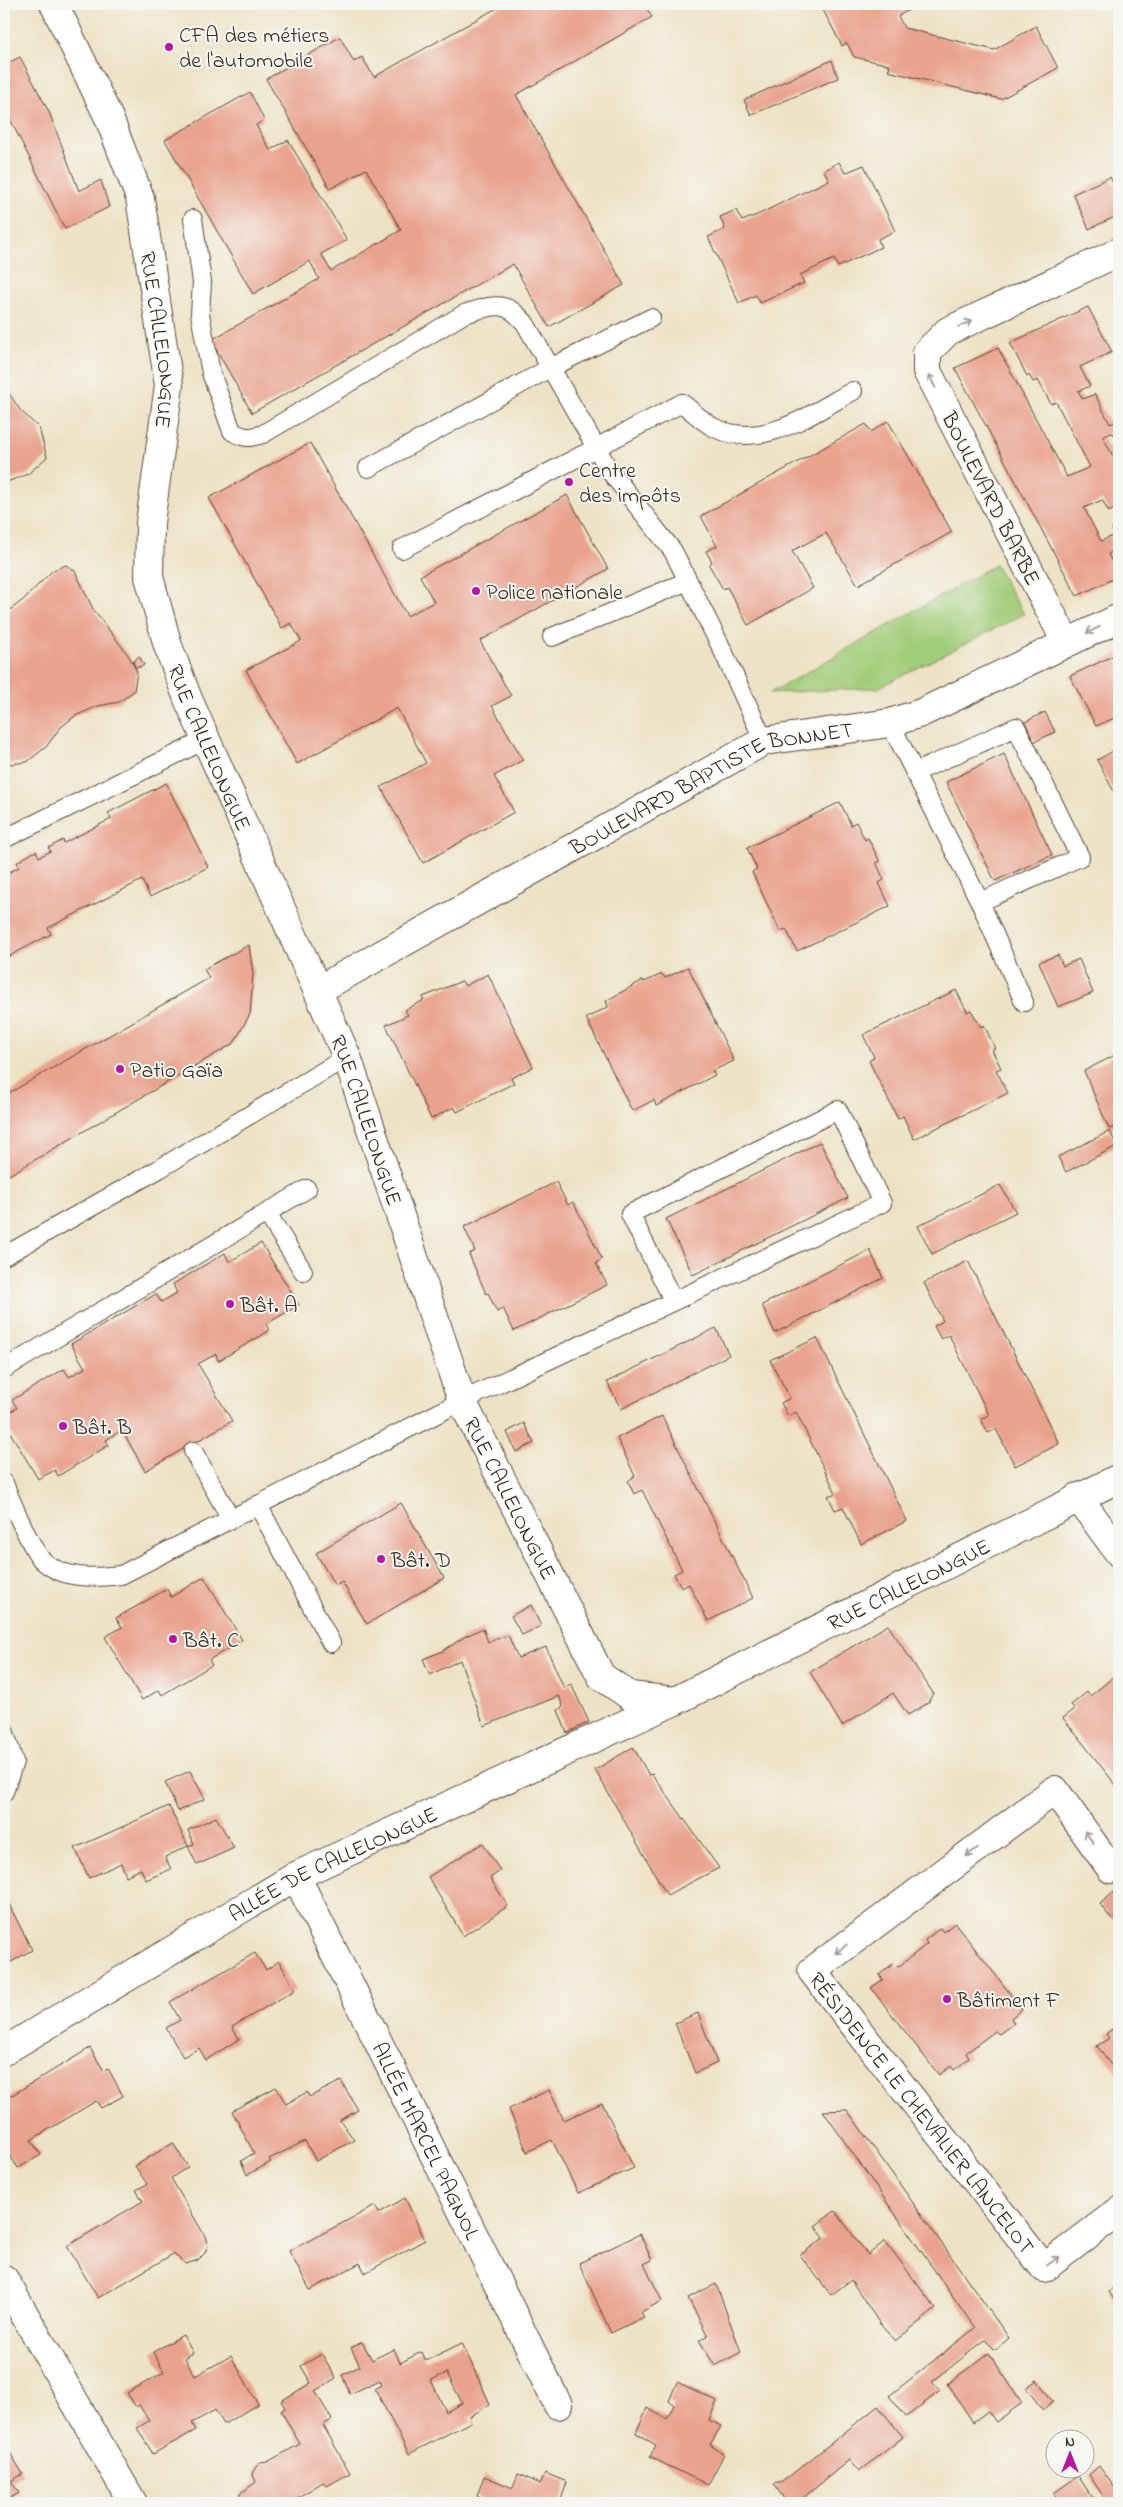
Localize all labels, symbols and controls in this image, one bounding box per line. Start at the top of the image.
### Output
place label: CFA des métiers de l'automobile [179,21,329,78]
marker: CFA des métiers de l'automobile [163,41,175,53]
street label: RUE CALLELONGUE [130,250,182,430]
one-way arrow [957,318,972,328]
one-way arrow [927,374,936,389]
street label: BOULEVARD BARBE [931,406,1047,592]
place label: Centre des impôts [579,456,681,513]
marker: Centre des impôts [563,476,575,488]
place label: Police nationale [486,578,623,610]
marker: Police nationale [470,585,482,597]
one-way arrow [1086,626,1101,635]
street label: RUE CALLELONGUE [157,660,258,837]
street label: BOULEVARD BAPTISTE BONNET [564,715,856,866]
street label: RUE CALLELONGUE [320,1031,409,1211]
place label: Patio Gaïa [130,1056,223,1088]
marker: Patio Gaïa [114,1063,126,1075]
place label: Bât. A [239,1291,298,1323]
marker: Bât. A [224,1298,236,1310]
street label: RUE CALLELONGUE [454,1412,563,1586]
place label: Bât. B [72,1413,132,1445]
marker: Bât. B [57,1420,69,1432]
street label: RUE CALLELONGUE [823,1532,997,1641]
place label: Bât. D [390,1546,451,1578]
marker: Bât. D [375,1553,387,1565]
place label: Bât. C [182,1626,239,1658]
marker: Bât. C [167,1633,179,1645]
street label: ALLÉE DE CALLELONGUE [223,1800,444,1932]
one-way arrow [1084,1831,1094,1845]
one-way arrow [966,1846,979,1857]
one-way arrow [834,1944,848,1954]
street label: RÉSIDENCE LE CHEVALIER LANCELOT [800,1966,1041,2263]
place label: Bâtiment F [956,1986,1060,2018]
marker: Bâtiment F [941,1993,953,2005]
street label: ALLÉE MARCEL PAGNOL [362,2037,487,2247]
one-way arrow [1046,2255,1059,2266]
north arrow [1046,2430,1096,2480]
text: N [1065,2432,1075,2453]

